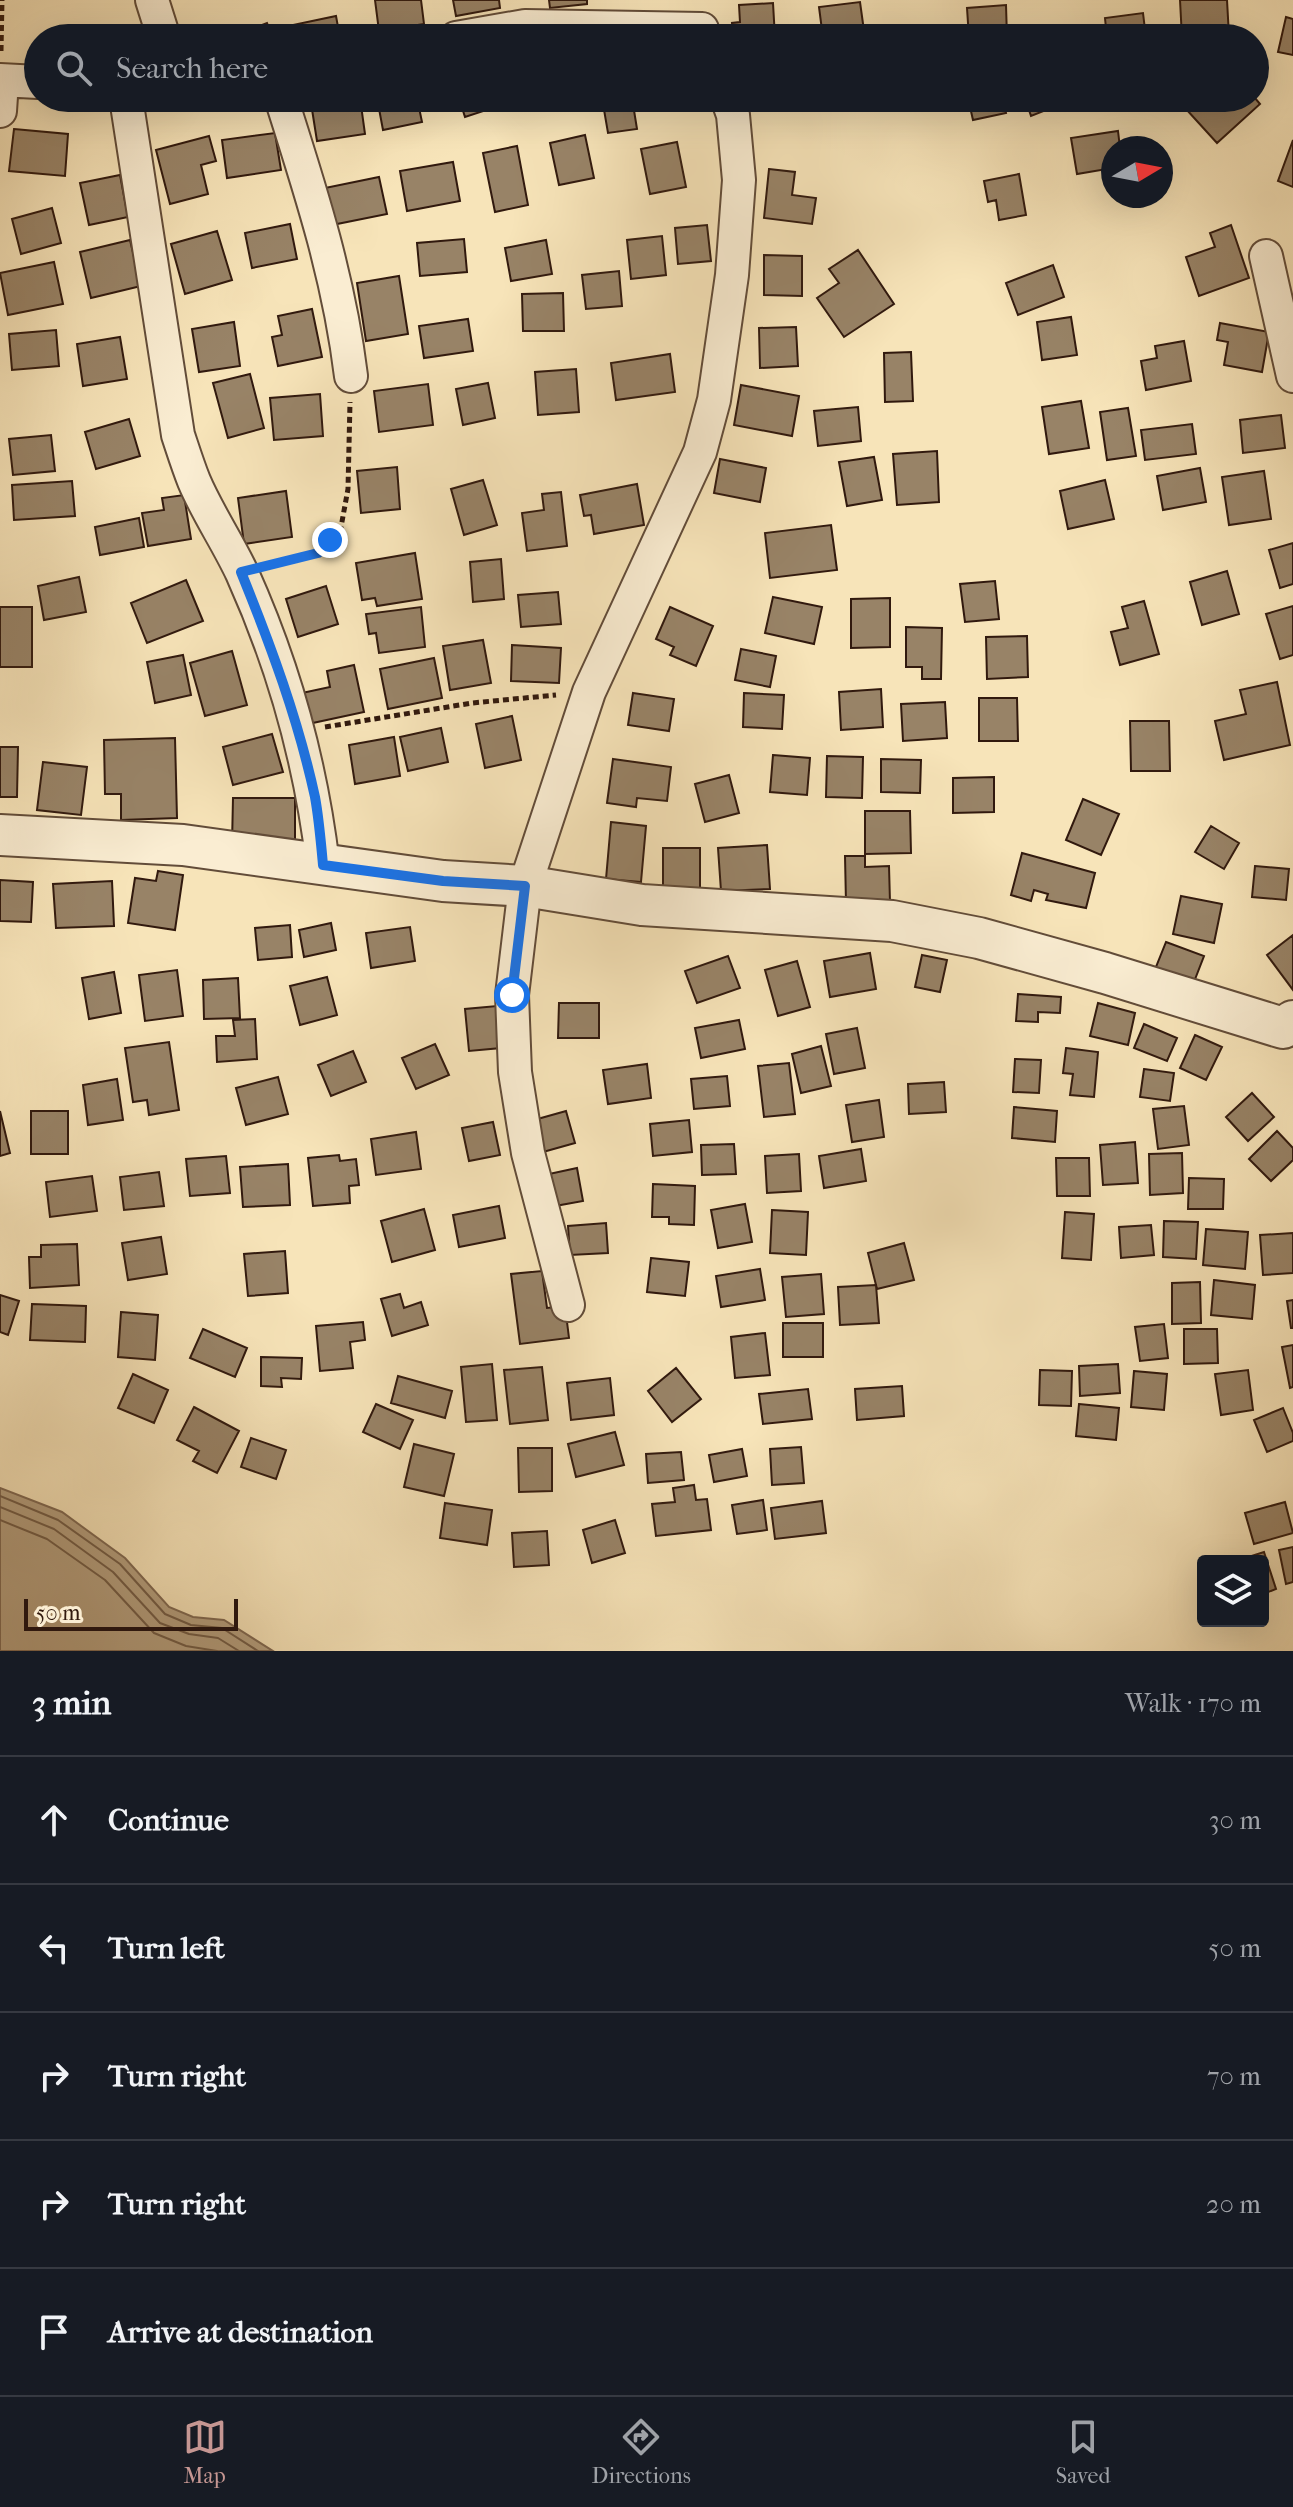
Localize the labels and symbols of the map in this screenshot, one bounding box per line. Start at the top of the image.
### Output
north arrow [1101,136,1173,208]
route end [312,522,348,558]
route start [494,977,530,1013]
scale bar [24,1595,238,1631]

